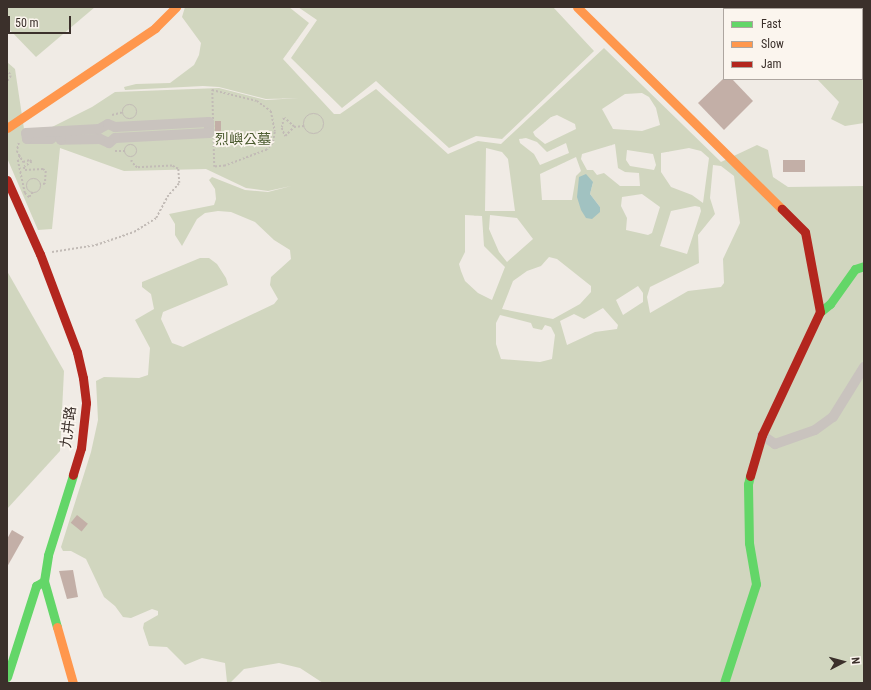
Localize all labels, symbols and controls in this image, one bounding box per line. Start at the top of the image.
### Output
scale bar [10,8,73,34]
legend [723,8,863,80]
text: 50 m [15,16,39,30]
text: Fast [761,17,781,31]
text: Slow [761,37,784,51]
text: Jam [761,57,782,71]
park label: 烈嶼公墓 [215,131,271,147]
street label: 九井路 [57,405,79,449]
north arrow [823,642,863,682]
text: N [849,657,862,665]

